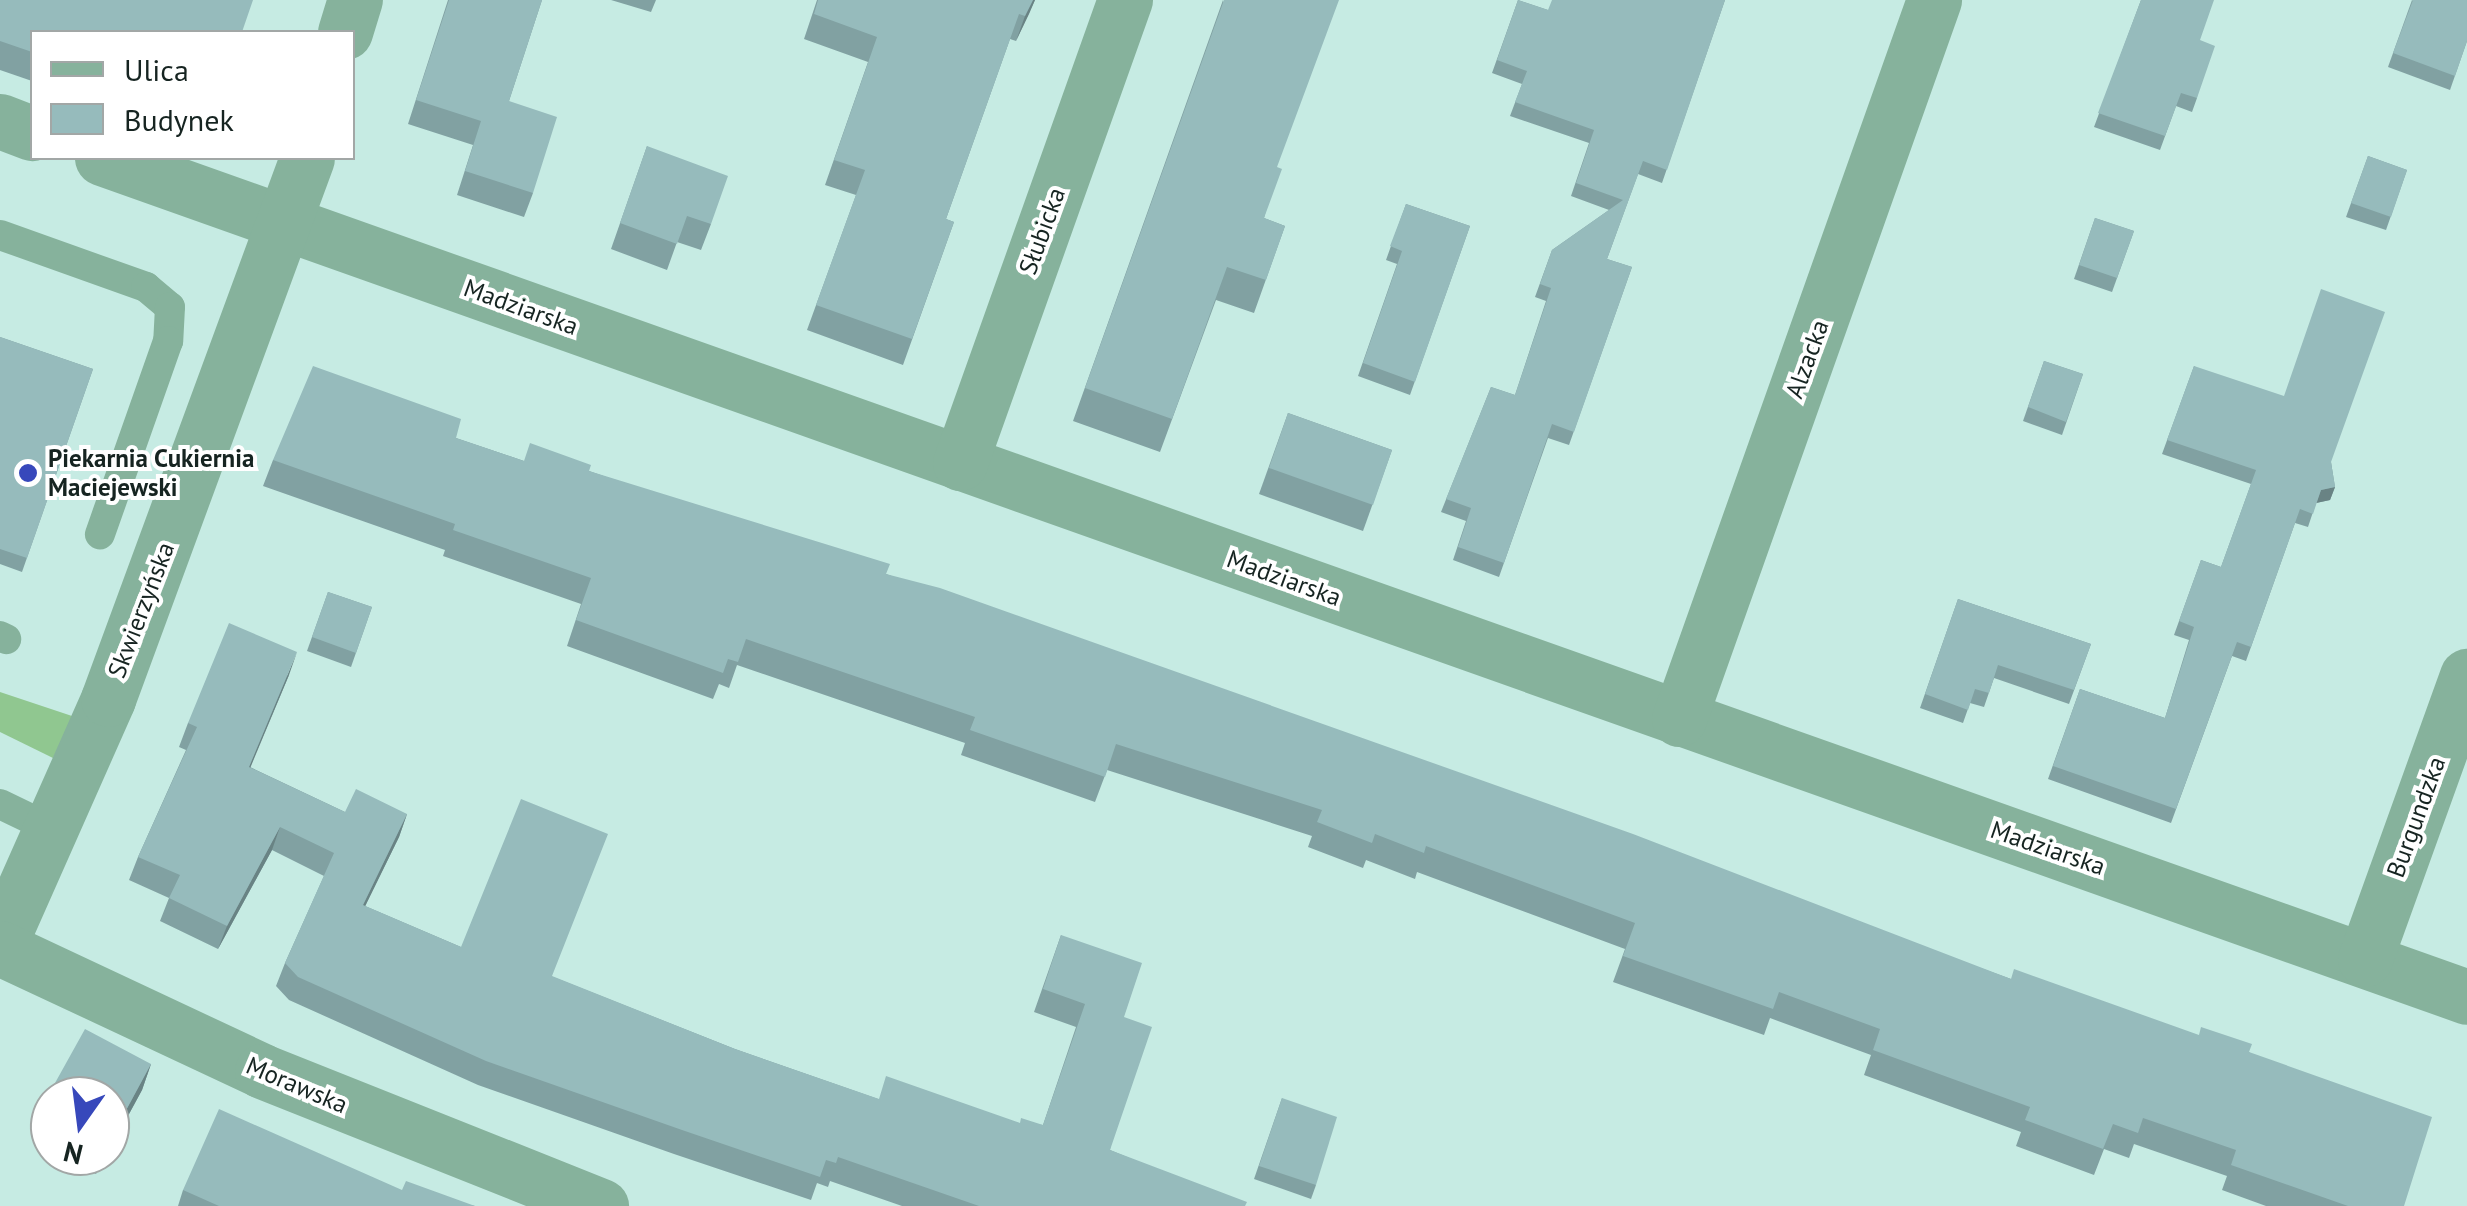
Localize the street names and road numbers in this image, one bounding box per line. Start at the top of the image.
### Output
street label: Słubicka [1013,184,1071,278]
street label: Madziarska [460,273,582,341]
street label: Alzacka [1779,316,1835,402]
street label: Skwierzyńska [101,538,181,682]
street label: Madziarska [1223,544,1345,612]
street label: Burgundzka [2380,753,2452,881]
street label: Madziarska [1987,814,2109,882]
street label: Morawska [242,1050,352,1120]

